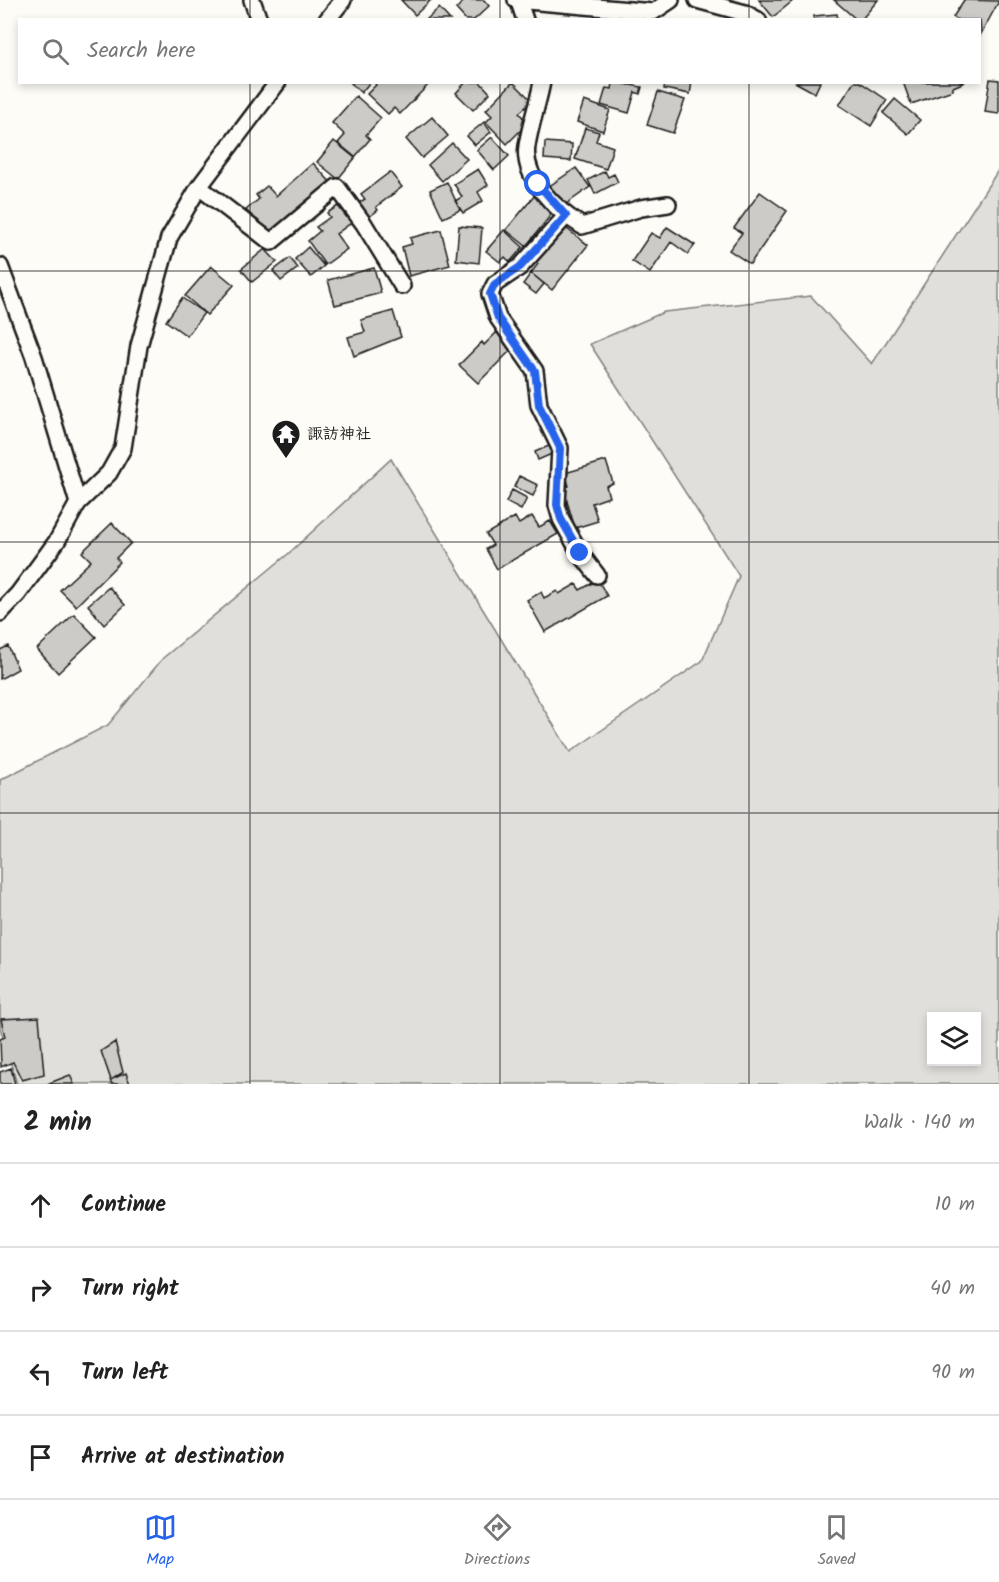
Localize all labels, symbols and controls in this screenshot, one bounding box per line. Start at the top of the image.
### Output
search box [18,18,981,84]
text: Search here [87,34,195,69]
icon: search [39,35,72,68]
route start [524,170,550,196]
temple icon: 諏訪神社 [270,418,302,460]
place label: 諏訪神社 [307,422,371,447]
route end [566,539,592,565]
map controls [927,1012,981,1066]
button: layers [927,1012,981,1066]
text: 2 min [24,1102,92,1144]
text: Walk · 140 m [864,1107,975,1139]
text: Continue [81,1188,166,1223]
icon: ahead [24,1189,57,1222]
text: 10 m [935,1189,975,1221]
text: Turn right [81,1272,179,1307]
icon: right [24,1273,57,1306]
text: 40 m [930,1273,975,1305]
text: Turn left [81,1356,168,1391]
icon: left [24,1357,57,1390]
text: 90 m [931,1357,975,1389]
text: Arrive at destination [81,1440,284,1475]
icon: arrive [24,1441,57,1474]
tab: Map [144,1511,177,1572]
tab: Directions [464,1511,530,1572]
tab: Saved [817,1511,855,1572]

